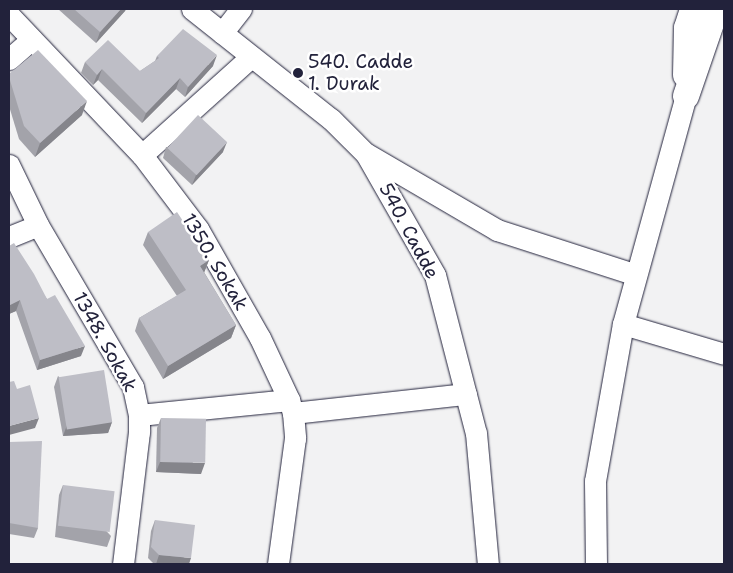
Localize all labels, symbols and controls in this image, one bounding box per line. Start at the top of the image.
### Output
place label: 540. Cadde 1. Durak [308,51,413,95]
marker: 540. Cadde 1. Durak [292,67,304,79]
street label: 540. Cadde [374,179,444,283]
street label: 1350. Sokak [177,209,253,315]
street label: 1348. Sokak [68,288,142,396]

